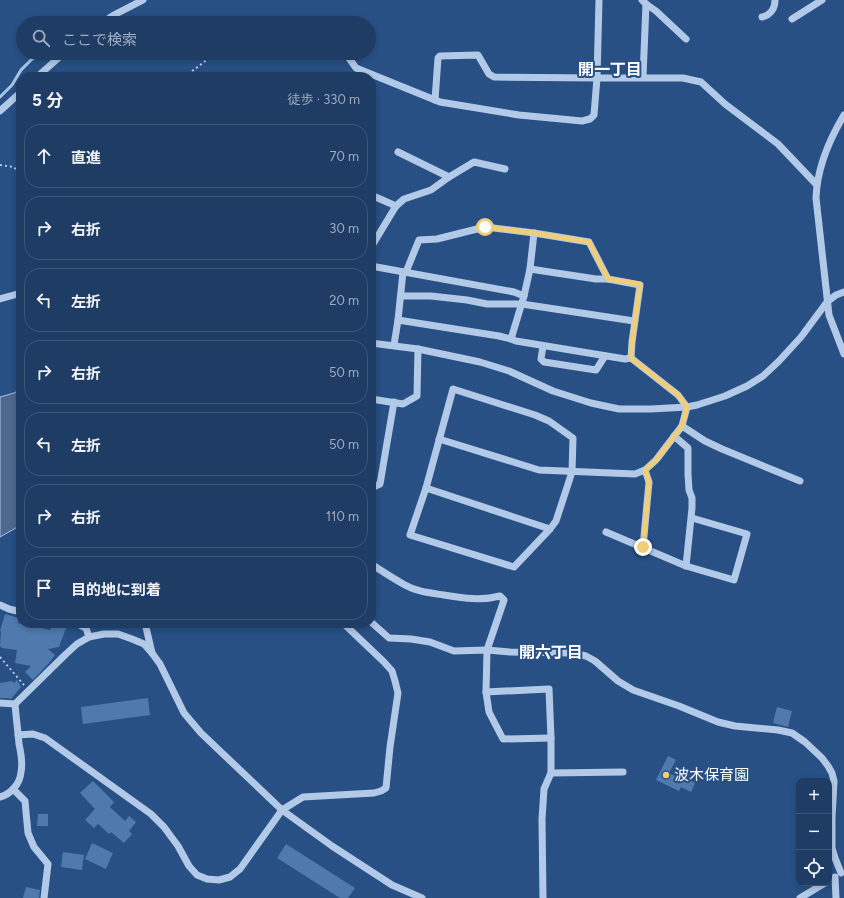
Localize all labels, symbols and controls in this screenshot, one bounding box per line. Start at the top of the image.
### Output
search box [16,16,376,60]
icon: search [30,27,52,49]
text: ここで検索 [62,31,137,49]
district label: 開一丁目 [578,60,642,79]
text: 5 分 [32,90,63,110]
text: 徒歩 · 330 m [288,92,360,107]
icon: ahead [33,145,55,167]
text: 直進 [71,149,101,167]
text: 70 m [329,149,359,164]
icon: right [33,217,55,239]
route start [476,218,494,236]
text: 右折 [71,221,101,239]
text: 30 m [329,221,359,236]
icon: left [33,289,55,311]
text: 左折 [71,293,101,311]
text: 20 m [329,293,359,308]
icon: right [33,361,55,383]
text: 右折 [71,365,101,383]
text: 50 m [329,365,359,380]
icon: left [33,433,55,455]
text: 左折 [71,437,101,455]
text: 50 m [329,437,359,452]
icon: right [33,505,55,527]
text: 右折 [71,509,101,527]
text: 110 m [326,509,359,524]
route end [634,538,652,556]
icon: arrive [33,577,55,599]
text: 目的地に到着 [71,581,161,599]
district label: 開六丁目 [519,643,583,662]
place label: 波木保育園 [674,766,749,784]
marker: 波木保育園 [661,770,671,780]
map controls [796,778,832,886]
button: + [796,778,832,814]
button: − [796,814,832,850]
button: locate [796,850,832,886]

